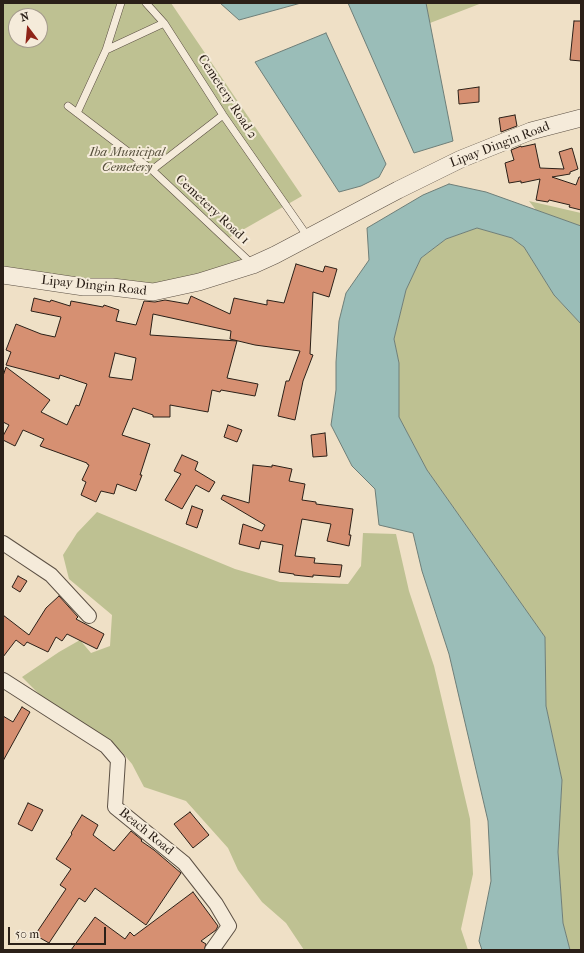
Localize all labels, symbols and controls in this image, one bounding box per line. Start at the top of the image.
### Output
north arrow [8,8,48,48]
text: N [19,10,31,24]
street label: Cemetery Road 2 [194,52,260,142]
street label: Lipay Dingin Road [448,119,552,171]
park label: Iba Municipal Cemetery [89,145,165,176]
street label: Cemetery Road 1 [172,172,252,248]
street label: Lipay Dingin Road [41,273,147,299]
street label: Beach Road [116,805,176,859]
scale bar [10,919,108,945]
text: 50 m [15,927,39,941]

